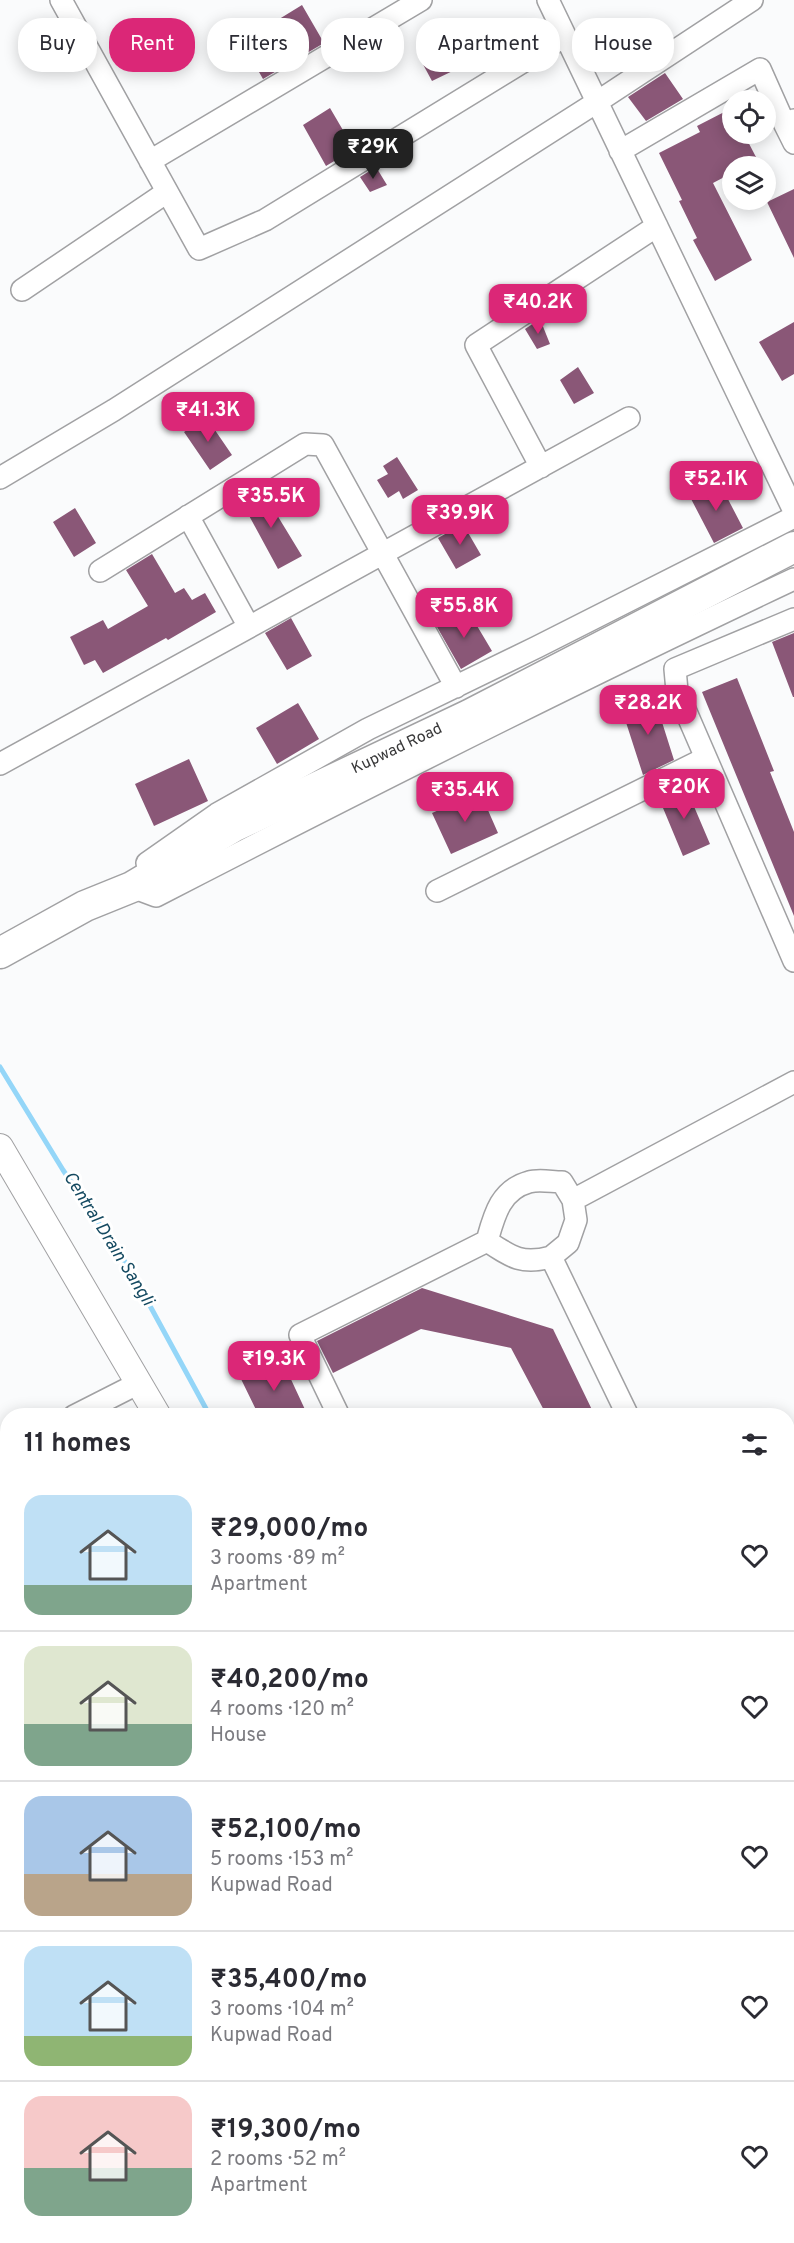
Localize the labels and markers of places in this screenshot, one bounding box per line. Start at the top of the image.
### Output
pin: ₹29K [337,129,409,180]
pin: ₹40.2K [489,284,587,335]
pin: ₹41.3K [159,392,257,443]
pin: ₹52.1K [667,461,765,512]
pin: ₹35.5K [222,478,320,529]
pin: ₹39.9K [411,495,509,546]
pin: ₹55.8K [415,588,513,639]
pin: ₹28.2K [599,685,697,736]
pin: ₹20K [648,769,720,820]
pin: ₹35.4K [416,772,514,823]
pin: ₹19.3K [225,1341,323,1392]

